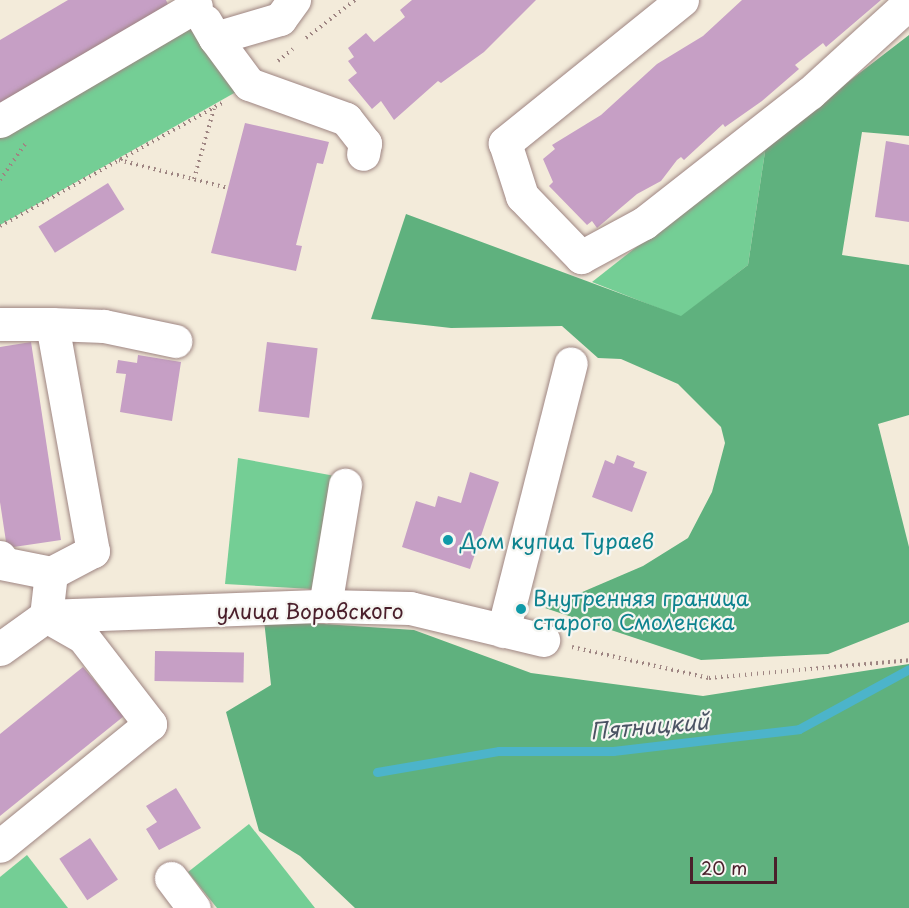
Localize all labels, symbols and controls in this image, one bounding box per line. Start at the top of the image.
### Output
place label: Дом купца Тураев [460,527,657,553]
marker: Дом купца Тураев [441,533,455,547]
place label: Внутренняя граница старого Смоленска [533,584,749,634]
street label: улица Воровского [216,597,404,623]
marker: Внутренняя граница старого Смоленска [514,602,528,616]
water label: Пятницкий [589,707,709,743]
scale bar [693,845,780,883]
text: 20 m [701,854,747,881]

